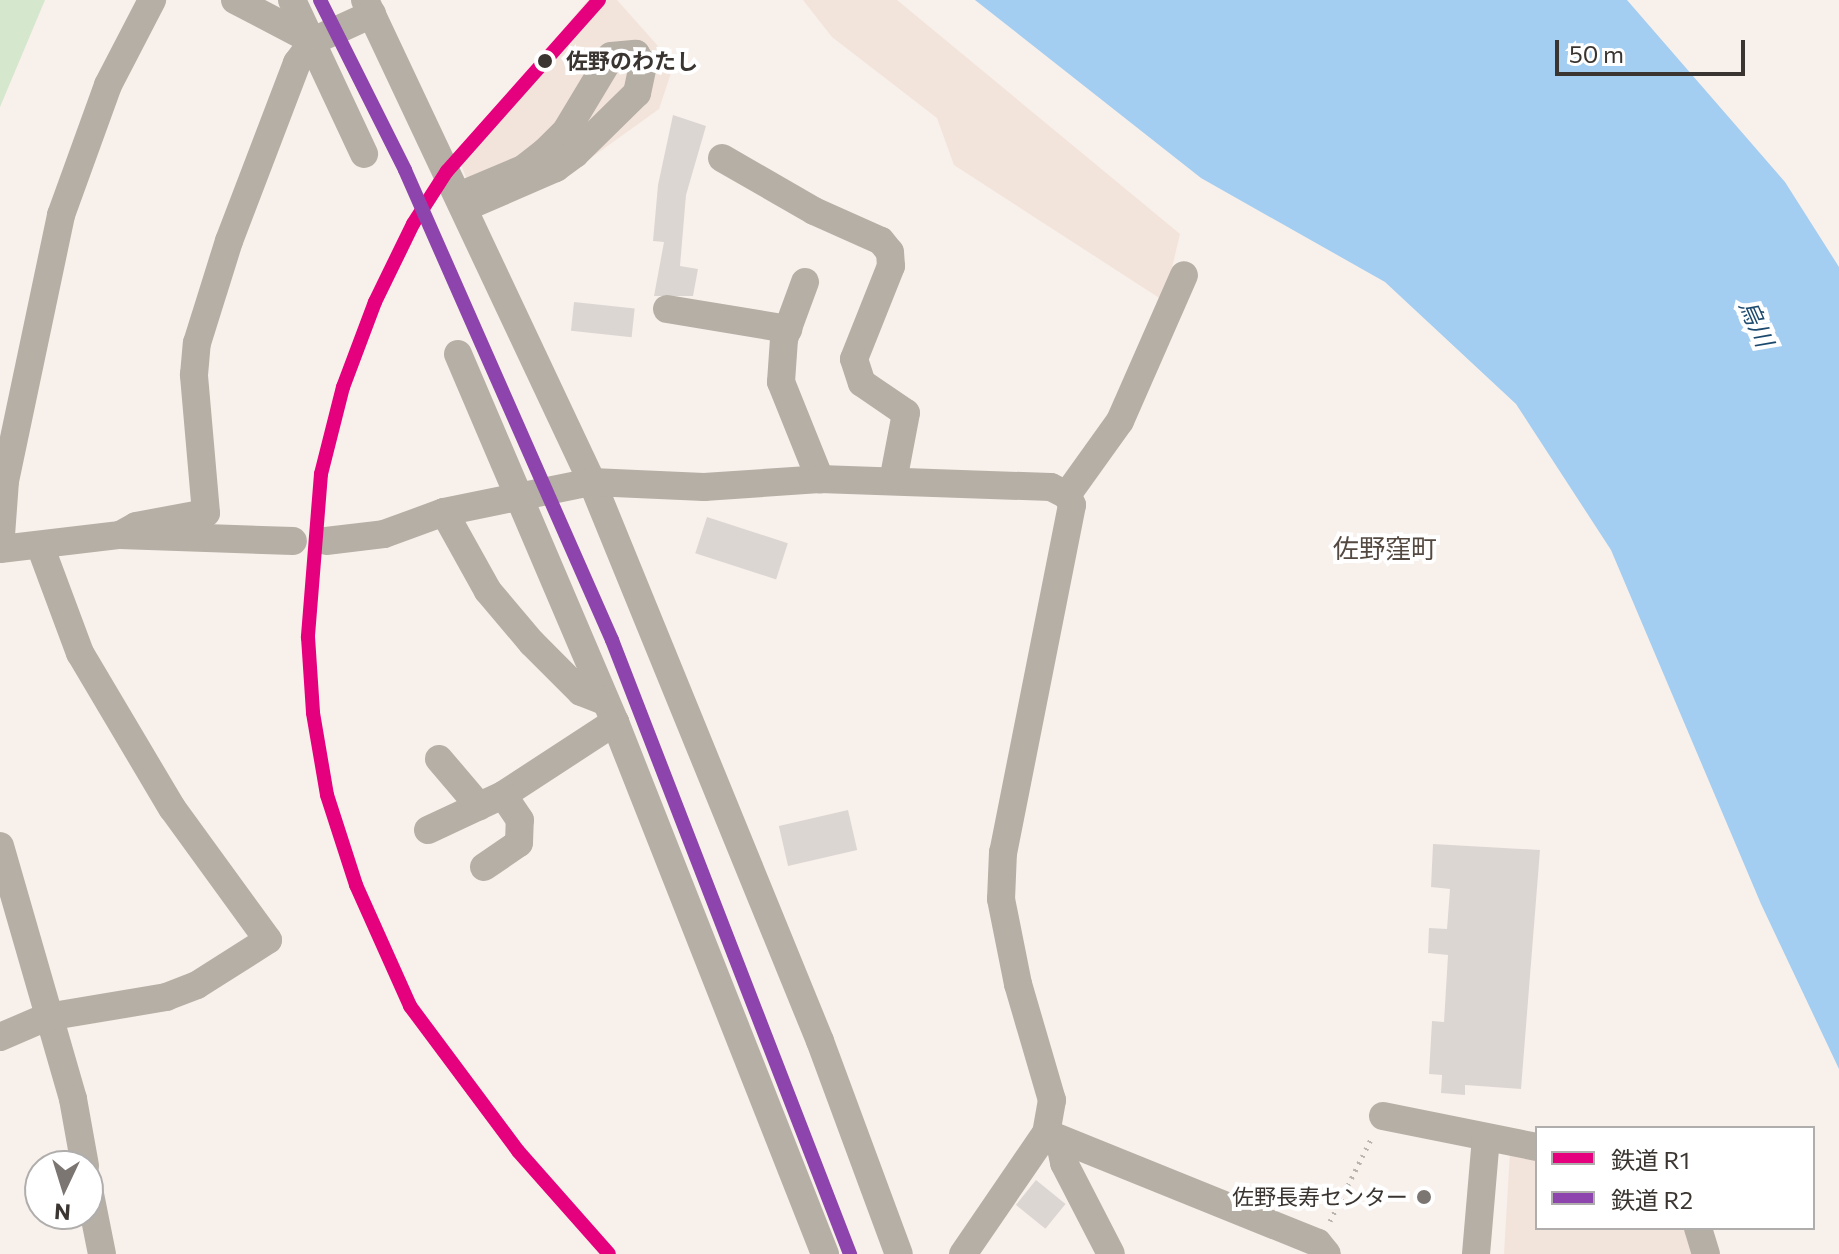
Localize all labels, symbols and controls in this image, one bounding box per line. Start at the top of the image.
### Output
scale bar [1559,24,1749,74]
text: 50 m [1569,39,1624,68]
marker: 佐野のわたし [531,47,559,75]
place label: 佐野のわたし [566,48,698,74]
water label: 烏川 [1734,295,1780,351]
district label: 佐野窪町 [1333,532,1437,564]
legend [1535,1126,1815,1230]
text: 鉄道 R1 [1611,1145,1690,1174]
north arrow [24,1150,104,1230]
place label: 佐野長寿センター [1232,1184,1408,1210]
text: 鉄道 R2 [1611,1185,1693,1214]
marker: 佐野長寿センター [1415,1188,1433,1206]
text: N [53,1198,72,1226]

